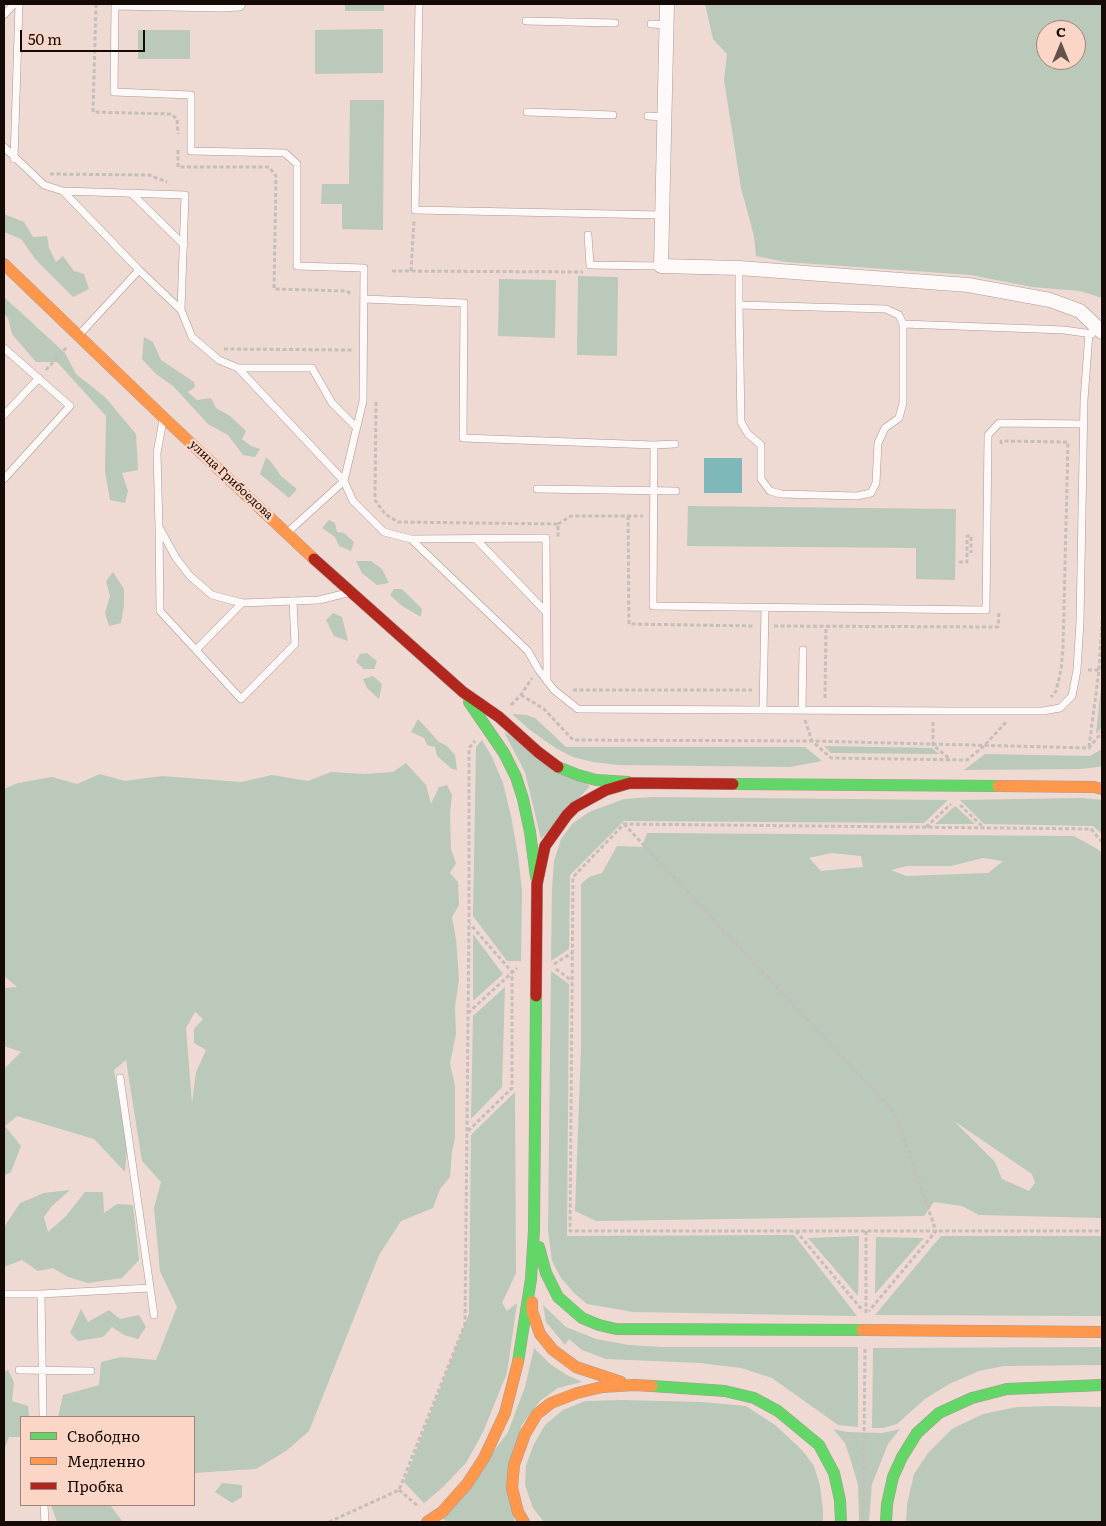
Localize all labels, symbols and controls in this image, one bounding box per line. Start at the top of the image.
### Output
scale bar [22,20,148,52]
north arrow [1036,20,1086,70]
text: С [1056,21,1066,41]
text: 50 m [28,27,62,50]
street label: улица Грибоедова [186,437,276,523]
legend [20,1416,195,1506]
text: Свободно [67,1424,140,1447]
text: Медленно [67,1449,145,1472]
text: Пробка [67,1474,123,1497]

